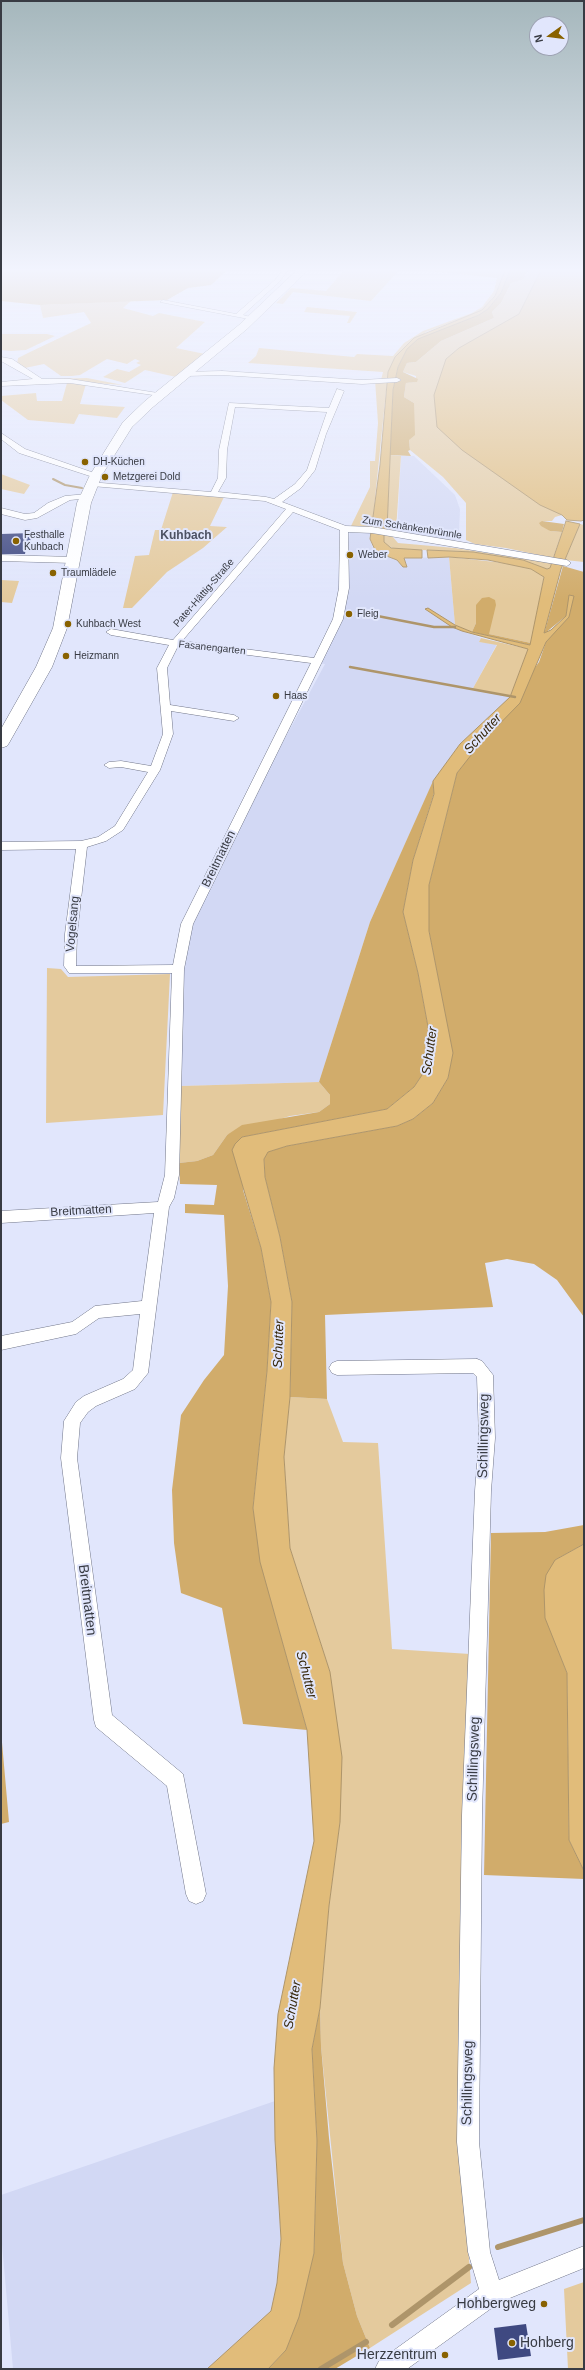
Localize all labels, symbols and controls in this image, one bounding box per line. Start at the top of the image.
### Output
north arrow [529,16,569,56]
text: N [532,33,545,44]
place label: DH-Küchen [93,456,145,468]
marker: DH-Küchen [80,457,90,467]
place label: Metzgerei Dold [113,471,180,483]
marker: Metzgerei Dold [100,472,110,482]
street label: Zum Schänkenbrünnle [361,514,463,542]
place label: Festhalle Kuhbach [24,529,65,552]
district label: Kuhbach [160,529,212,543]
marker: Festhalle Kuhbach [11,536,21,546]
place label: Weber [358,549,387,561]
marker: Weber [345,550,355,560]
street label: Pater-Hättig-Straße [171,556,237,630]
place label: Traumlädele [61,567,116,579]
marker: Traumlädele [48,568,58,578]
place label: Fleig [357,608,379,620]
marker: Fleig [344,609,354,619]
place label: Kuhbach West [76,618,141,630]
marker: Kuhbach West [63,619,73,629]
street label: Fasanengarten [178,639,246,657]
place label: Heizmann [74,650,119,662]
marker: Heizmann [61,651,71,661]
place label: Haas [284,690,307,702]
marker: Haas [271,691,281,701]
water label: Schutter [461,711,505,757]
street label: Breitmatten [199,828,239,890]
street label: Vogelsang [63,895,83,953]
water label: Schutter [419,1026,441,1076]
street label: Breitmatten [50,1202,112,1220]
water label: Schutter [270,1320,288,1368]
street label: Schillingsweg [475,1393,493,1479]
street label: Breitmatten [74,1563,100,1637]
water label: Schutter [292,1650,320,1700]
street label: Schillingsweg [464,1716,484,1802]
water label: Schutter [281,1980,305,2030]
street label: Schillingsweg [459,2040,477,2126]
place label: Hohbergweg [457,2296,536,2312]
marker: Hohbergweg [539,2299,549,2309]
place label: Hohberg [520,2335,574,2351]
marker: Hohberg [507,2338,517,2348]
place label: Herzzentrum [357,2347,437,2363]
marker: Herzzentrum [440,2350,450,2360]

